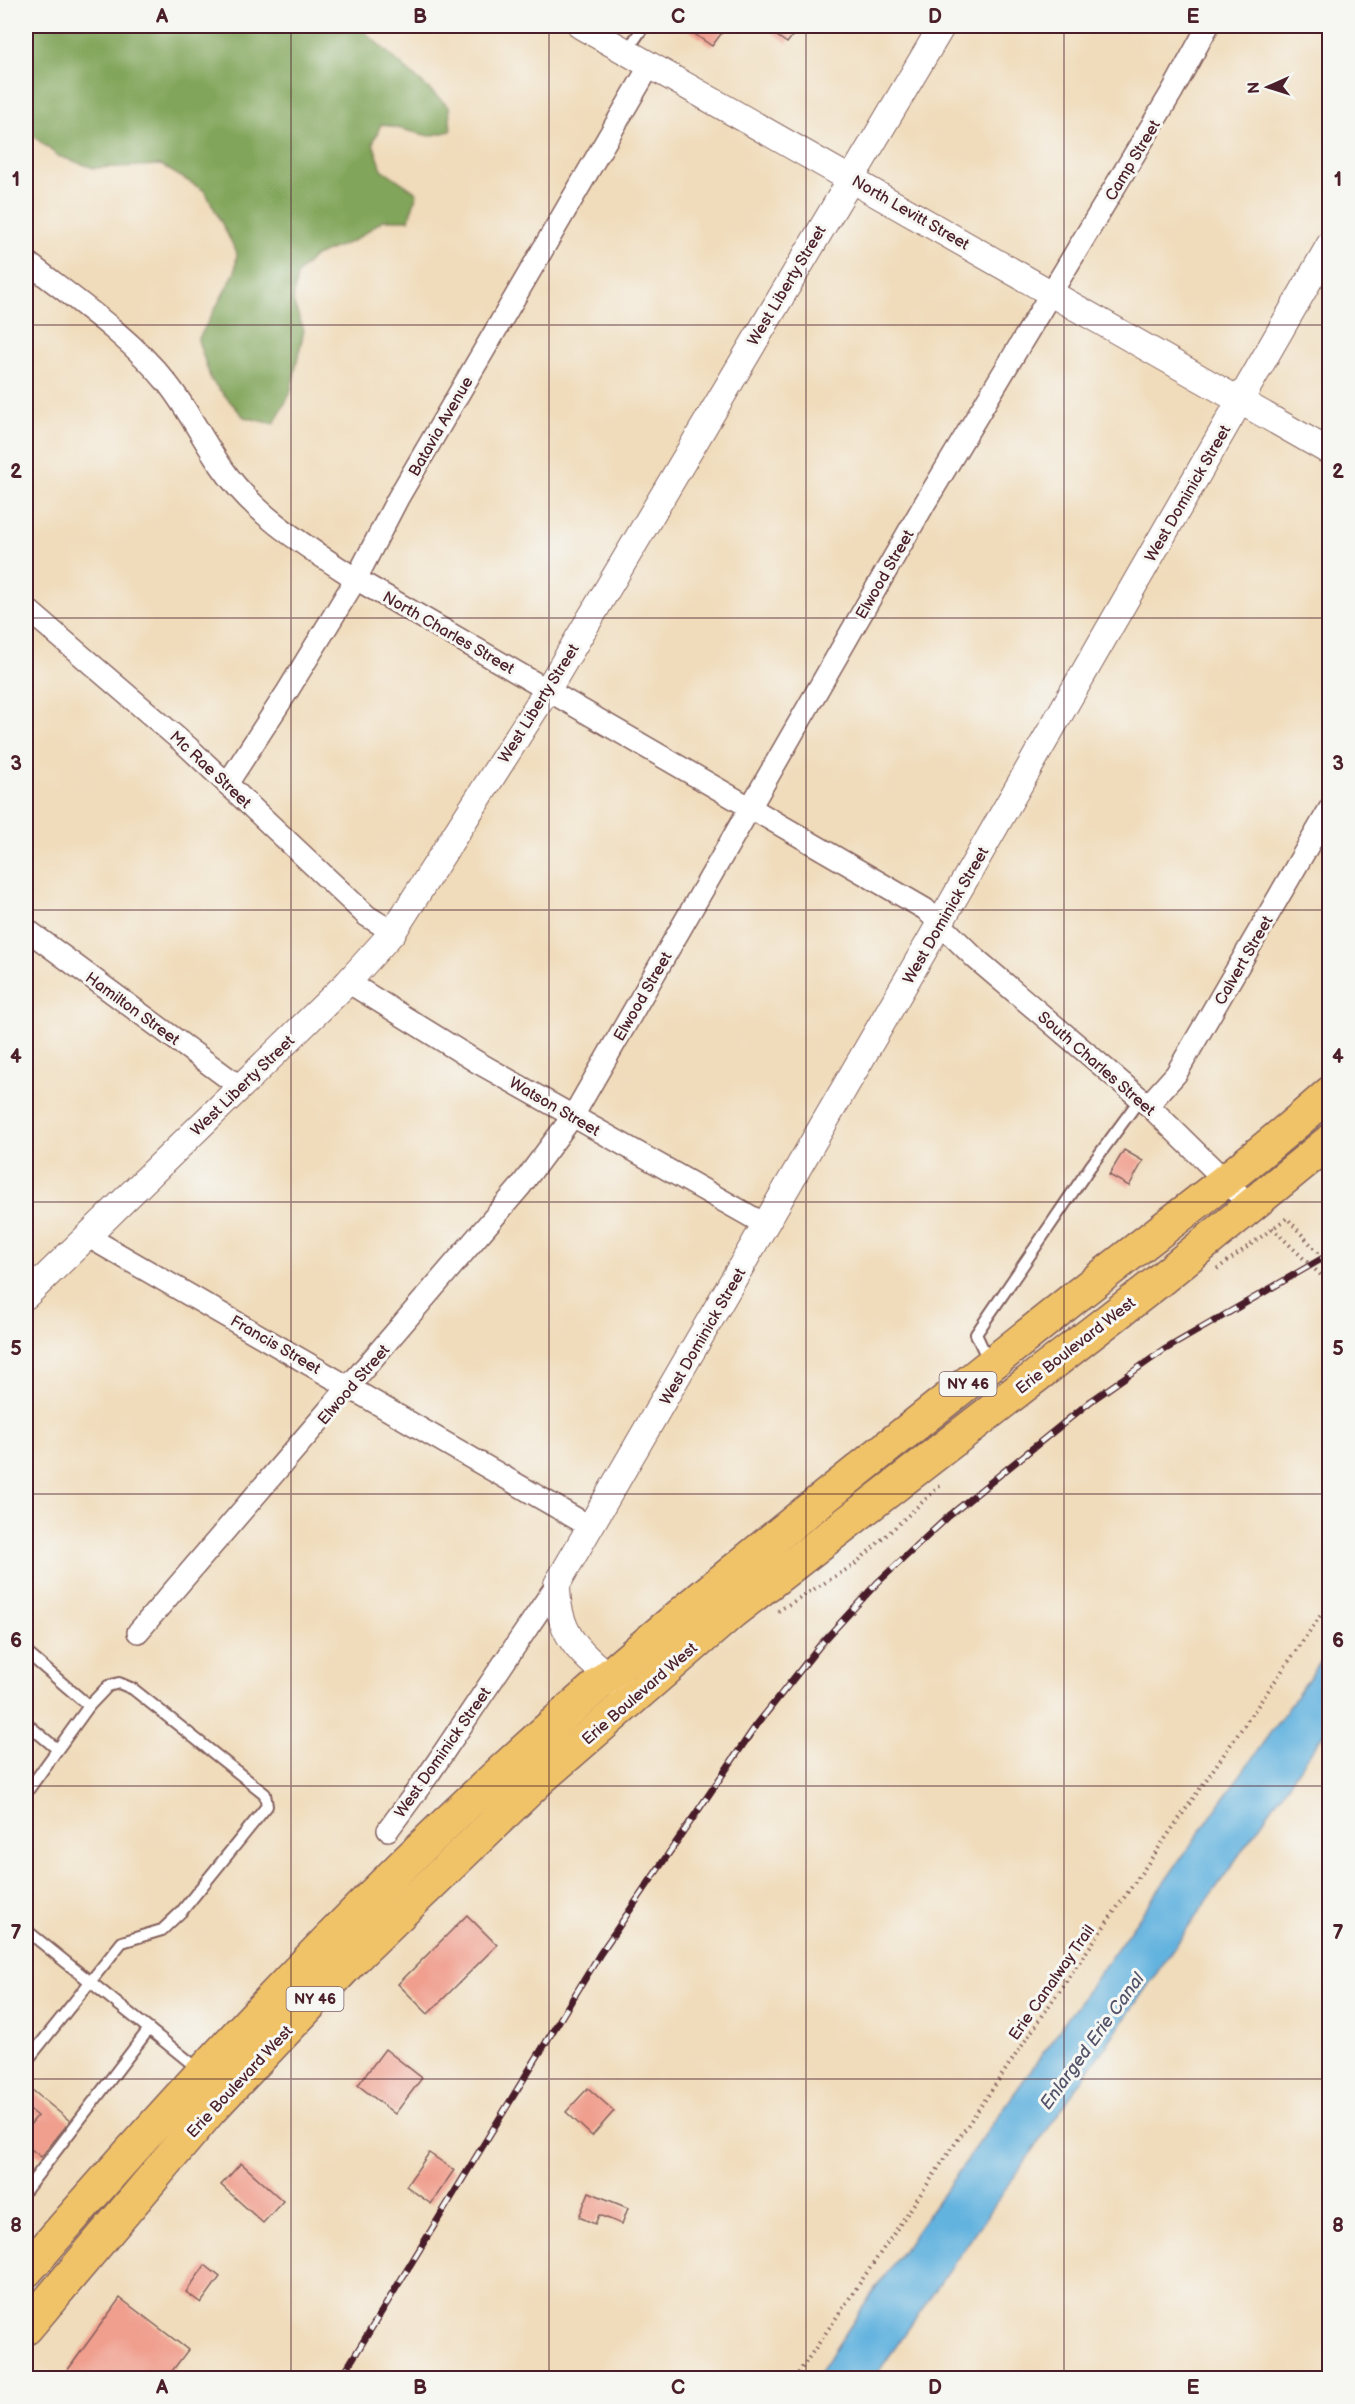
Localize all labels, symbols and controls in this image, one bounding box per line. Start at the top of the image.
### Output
text: A [155,5,169,29]
text: B [413,5,427,29]
text: C [671,5,685,29]
text: D [928,5,942,29]
text: E [1187,5,1200,29]
north arrow [1238,57,1298,117]
text: N [1245,81,1264,94]
street label: Camp Street [1102,117,1165,205]
text: 1 [12,168,20,192]
text: 1 [1334,168,1342,192]
street label: North Levitt Street [848,172,972,255]
street label: West Liberty Street [744,222,831,349]
street label: Batavia Avenue [405,373,478,480]
street label: West Dominick Street [1141,422,1235,566]
text: 2 [10,460,22,484]
text: 2 [1332,460,1344,484]
street label: Elwood Street [852,527,919,623]
street label: North Charles Street [379,588,518,679]
street label: West Liberty Street [495,641,584,767]
street label: Mc Rae Street [165,728,255,813]
text: 3 [10,752,22,776]
text: 3 [1332,752,1344,776]
street label: West Dominick Street [899,844,993,988]
street label: Calvert Street [1211,913,1278,1009]
street label: Elwood Street [610,949,677,1045]
street label: Hamilton Street [81,969,183,1050]
street label: South Charles Street [1033,1008,1159,1120]
street label: West Liberty Street [187,1032,299,1140]
text: 4 [10,1045,22,1069]
text: 4 [1332,1045,1344,1069]
street label: Watson Street [506,1074,603,1141]
street label: West Dominick Street [656,1265,750,1409]
street label: Erie Boulevard West [1012,1294,1140,1399]
street label: Francis Street [227,1312,324,1379]
text: 5 [10,1337,22,1361]
text: 5 [1332,1337,1344,1361]
street label: Elwood Street [314,1341,394,1429]
road number: NY 46 [940,1372,996,1396]
text: 6 [10,1629,22,1653]
text: 6 [1332,1629,1344,1653]
street label: Erie Boulevard West [579,1639,702,1749]
street label: West Dominick Street [391,1684,495,1822]
text: 7 [10,1921,22,1945]
text: 7 [1332,1921,1344,1945]
street label: Erie Canalway Trail [1005,1922,1099,2044]
water label: Enlarged Erie Canal [1036,1968,1149,2114]
road number: NY 46 [286,1987,344,2011]
street label: Erie Boulevard West [183,2022,297,2142]
text: 8 [10,2214,22,2238]
text: 8 [1332,2214,1344,2238]
text: A [155,2376,169,2400]
text: B [413,2376,427,2400]
text: C [671,2376,685,2400]
text: D [928,2376,942,2400]
text: E [1187,2376,1200,2400]

